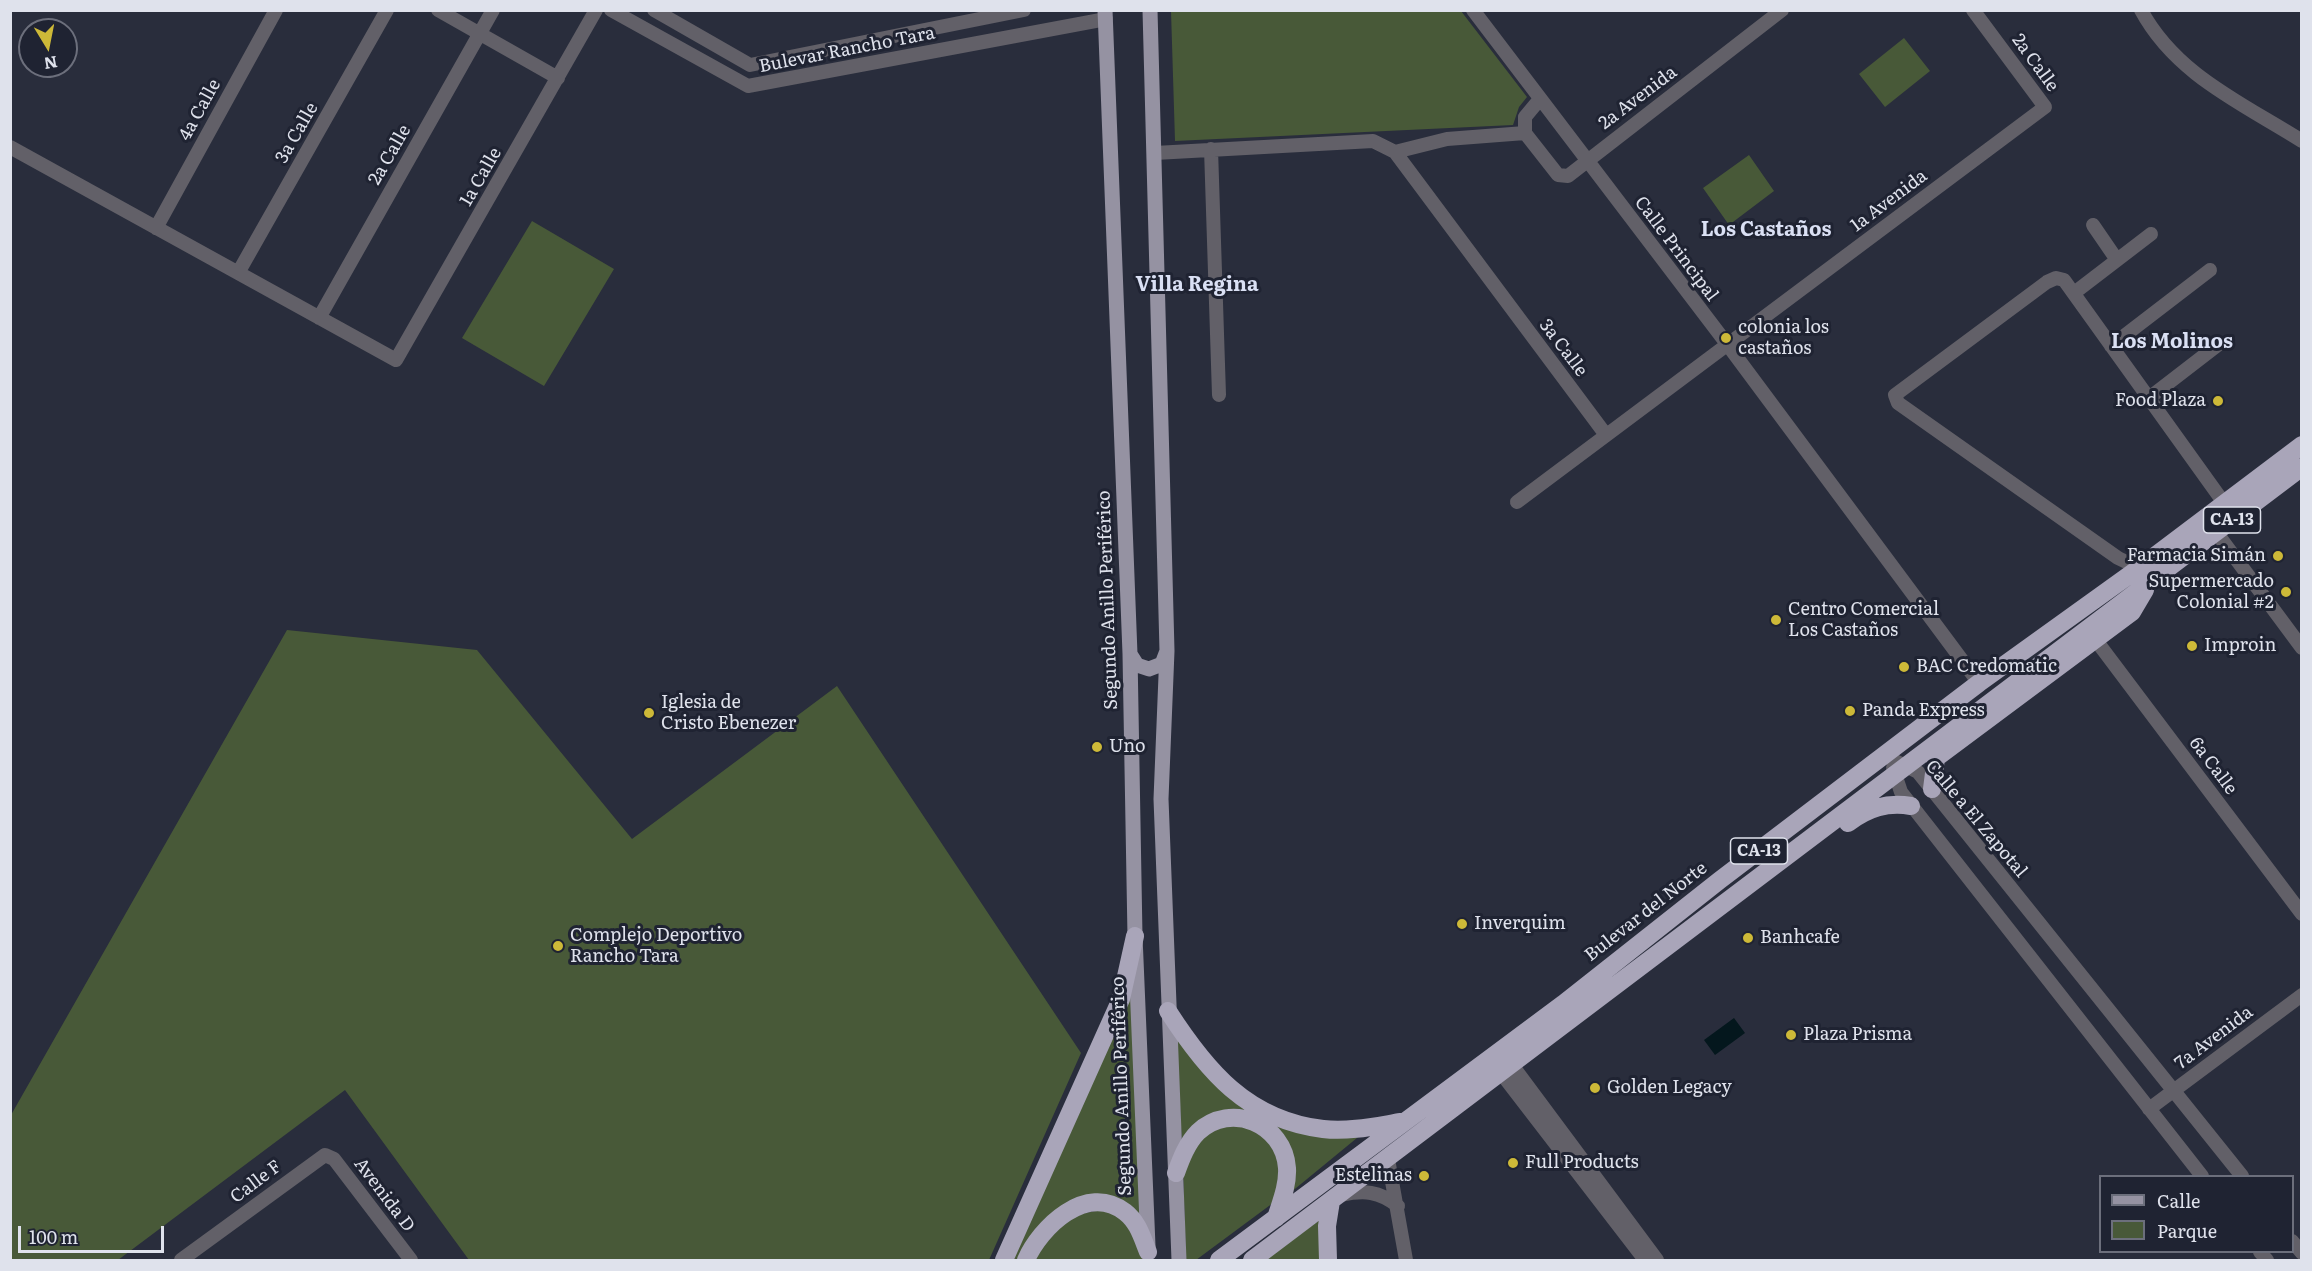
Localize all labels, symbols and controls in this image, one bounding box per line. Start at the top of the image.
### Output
north arrow [18,18,78,78]
street label: Bulevar Rancho Tara [757,22,937,78]
street label: 2a Calle [2007,30,2063,96]
text: N [42,51,59,77]
street label: 2a Avenida [1595,62,1681,134]
street label: 4a Calle [174,76,226,144]
street label: 3a Calle [271,99,323,167]
street label: 2a Calle [364,121,416,189]
street label: 1a Calle [456,144,506,210]
street label: 1a Avenida [1846,165,1932,237]
street label: Calle Principal [1629,192,1723,306]
district label: Los Castaños [1701,218,1831,242]
district label: Villa Regina [1135,273,1259,297]
street label: 3a Calle [1534,315,1592,381]
place label: colonia los castaños [1738,317,1829,360]
district label: Los Molinos [2111,330,2233,354]
marker: colonia los castaños [1719,331,1733,345]
place label: Food Plaza [2115,390,2206,412]
marker: Food Plaza [2211,394,2225,408]
street label: Segundo Anillo Periférico [1093,490,1123,710]
road number: CA-13 [2204,507,2260,533]
place label: Farmacia Simán [2127,545,2266,567]
marker: Farmacia Simán [2271,549,2285,563]
place label: Supermercado Colonial #2 [2148,571,2274,614]
marker: Supermercado Colonial #2 [2279,585,2293,599]
place label: Centro Comercial Los Castaños [1788,599,1939,642]
marker: Centro Comercial Los Castaños [1769,613,1783,627]
place label: Improin [2204,635,2276,657]
marker: Improin [2185,639,2199,653]
place label: BAC Credomatic [1916,656,2057,678]
marker: BAC Credomatic [1897,660,1911,674]
place label: Iglesia de Cristo Ebenezer [661,692,796,734]
place label: Panda Express [1862,700,1985,722]
marker: Panda Express [1843,704,1857,718]
marker: Iglesia de Cristo Ebenezer [642,706,656,720]
street label: 6a Calle [2184,733,2242,799]
place label: Uno [1109,736,1146,758]
marker: Uno [1090,740,1104,754]
street label: Calle a El Zapotal [1921,756,2031,882]
road number: CA-13 [1730,838,1788,864]
street label: Bulevar del Norte [1581,858,1711,966]
place label: Inverquim [1474,913,1566,935]
marker: Inverquim [1455,917,1469,931]
place label: Complejo Deportivo Rancho Tara [570,925,742,968]
place label: Banhcafe [1760,927,1840,949]
marker: Banhcafe [1741,931,1755,945]
marker: Complejo Deportivo Rancho Tara [551,939,565,953]
street label: Segundo Anillo Periférico [1107,976,1137,1196]
street label: 7a Avenida [2171,1002,2257,1074]
place label: Plaza Prisma [1803,1024,1912,1046]
marker: Plaza Prisma [1784,1028,1798,1042]
place label: Golden Legacy [1607,1077,1732,1099]
marker: Golden Legacy [1588,1081,1602,1095]
place label: Full Products [1525,1152,1639,1174]
street label: Avenida D [349,1154,419,1236]
street label: Calle F [226,1156,286,1208]
marker: Full Products [1506,1156,1520,1170]
place label: Estelinas [1335,1165,1412,1187]
marker: Estelinas [1417,1169,1431,1183]
legend [2099,1175,2294,1253]
text: Calle [2157,1187,2200,1214]
scale bar [21,1214,166,1252]
text: Parque [2157,1217,2217,1244]
text: 100 m [29,1223,78,1250]

